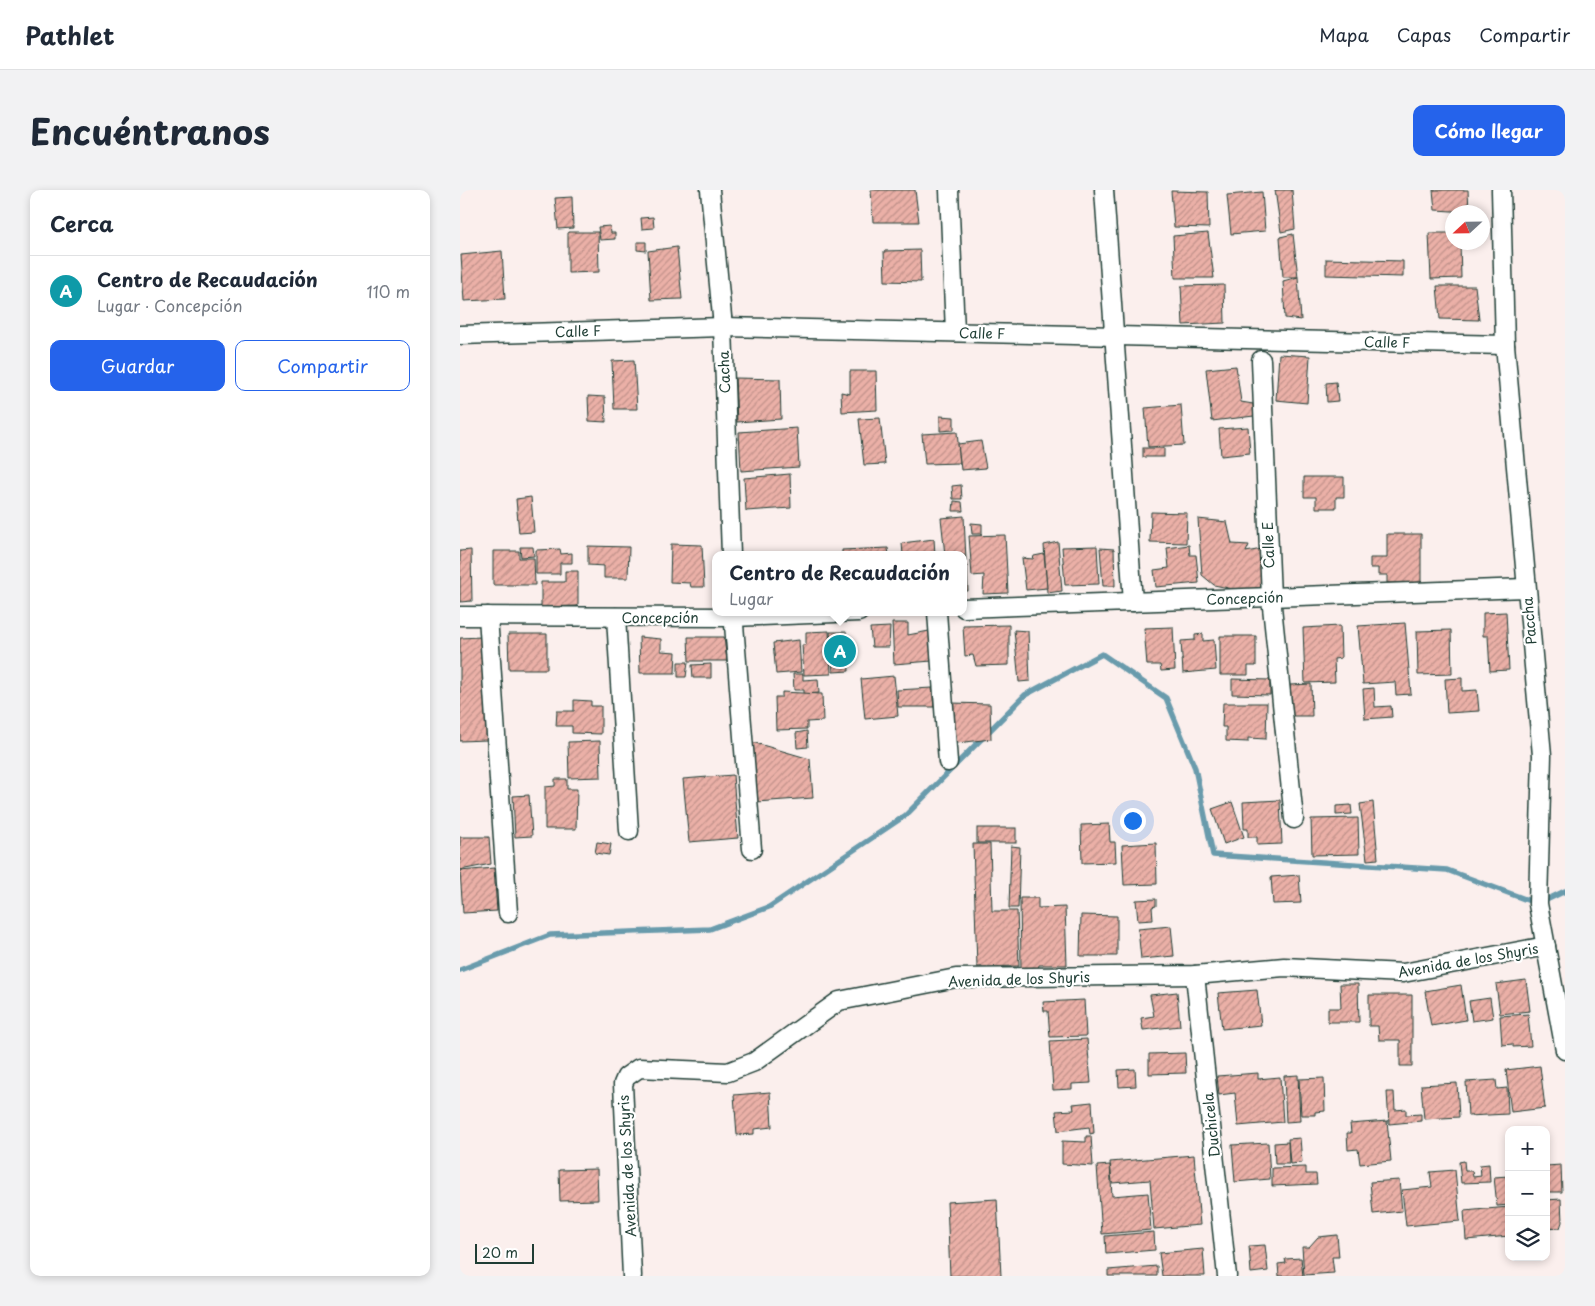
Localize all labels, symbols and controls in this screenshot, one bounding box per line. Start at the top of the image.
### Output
text: Pathlet [25,17,115,53]
text: Mapa [1319,21,1369,48]
text: Capas [1397,21,1451,48]
text: Compartir [1479,21,1570,48]
text: Encuéntranos [30,104,270,157]
button: Cómo llegar [1413,105,1565,156]
north arrow [1445,205,1490,250]
text: Cerca [50,207,114,239]
text: Centro de Recaudación [97,265,318,293]
text: A [60,279,72,303]
text: 110 m [367,279,410,303]
text: Lugar · Concepción [97,293,242,317]
street label: Calle F [555,320,601,342]
street label: Calle F [959,322,1005,344]
street label: Calle F [1364,331,1410,353]
button: Guardar [50,340,225,391]
button: Compartir [235,340,410,391]
street label: Cacha [713,350,735,394]
street label: Calle E [1257,521,1279,569]
popup [712,551,967,616]
text: Centro de Recaudación [729,558,950,586]
text: Lugar [729,586,773,610]
street label: Concepción [1206,586,1284,610]
street label: Paccha [1516,596,1542,646]
street label: Concepción [621,607,699,628]
pin: A [824,632,856,670]
your location [1120,808,1146,834]
street label: Avenida de los Shyris [1396,937,1540,983]
street label: Avenida de los Shyris [948,966,1090,992]
street label: Duchicela [1197,1091,1225,1158]
street label: Avenida de los Shyris [613,1094,641,1238]
map controls [1505,1126,1550,1261]
button: + [1505,1126,1550,1171]
button: − [1505,1171,1550,1216]
button: layers [1505,1216,1550,1261]
scale bar [475,1241,534,1264]
text: 20 m [482,1242,518,1263]

